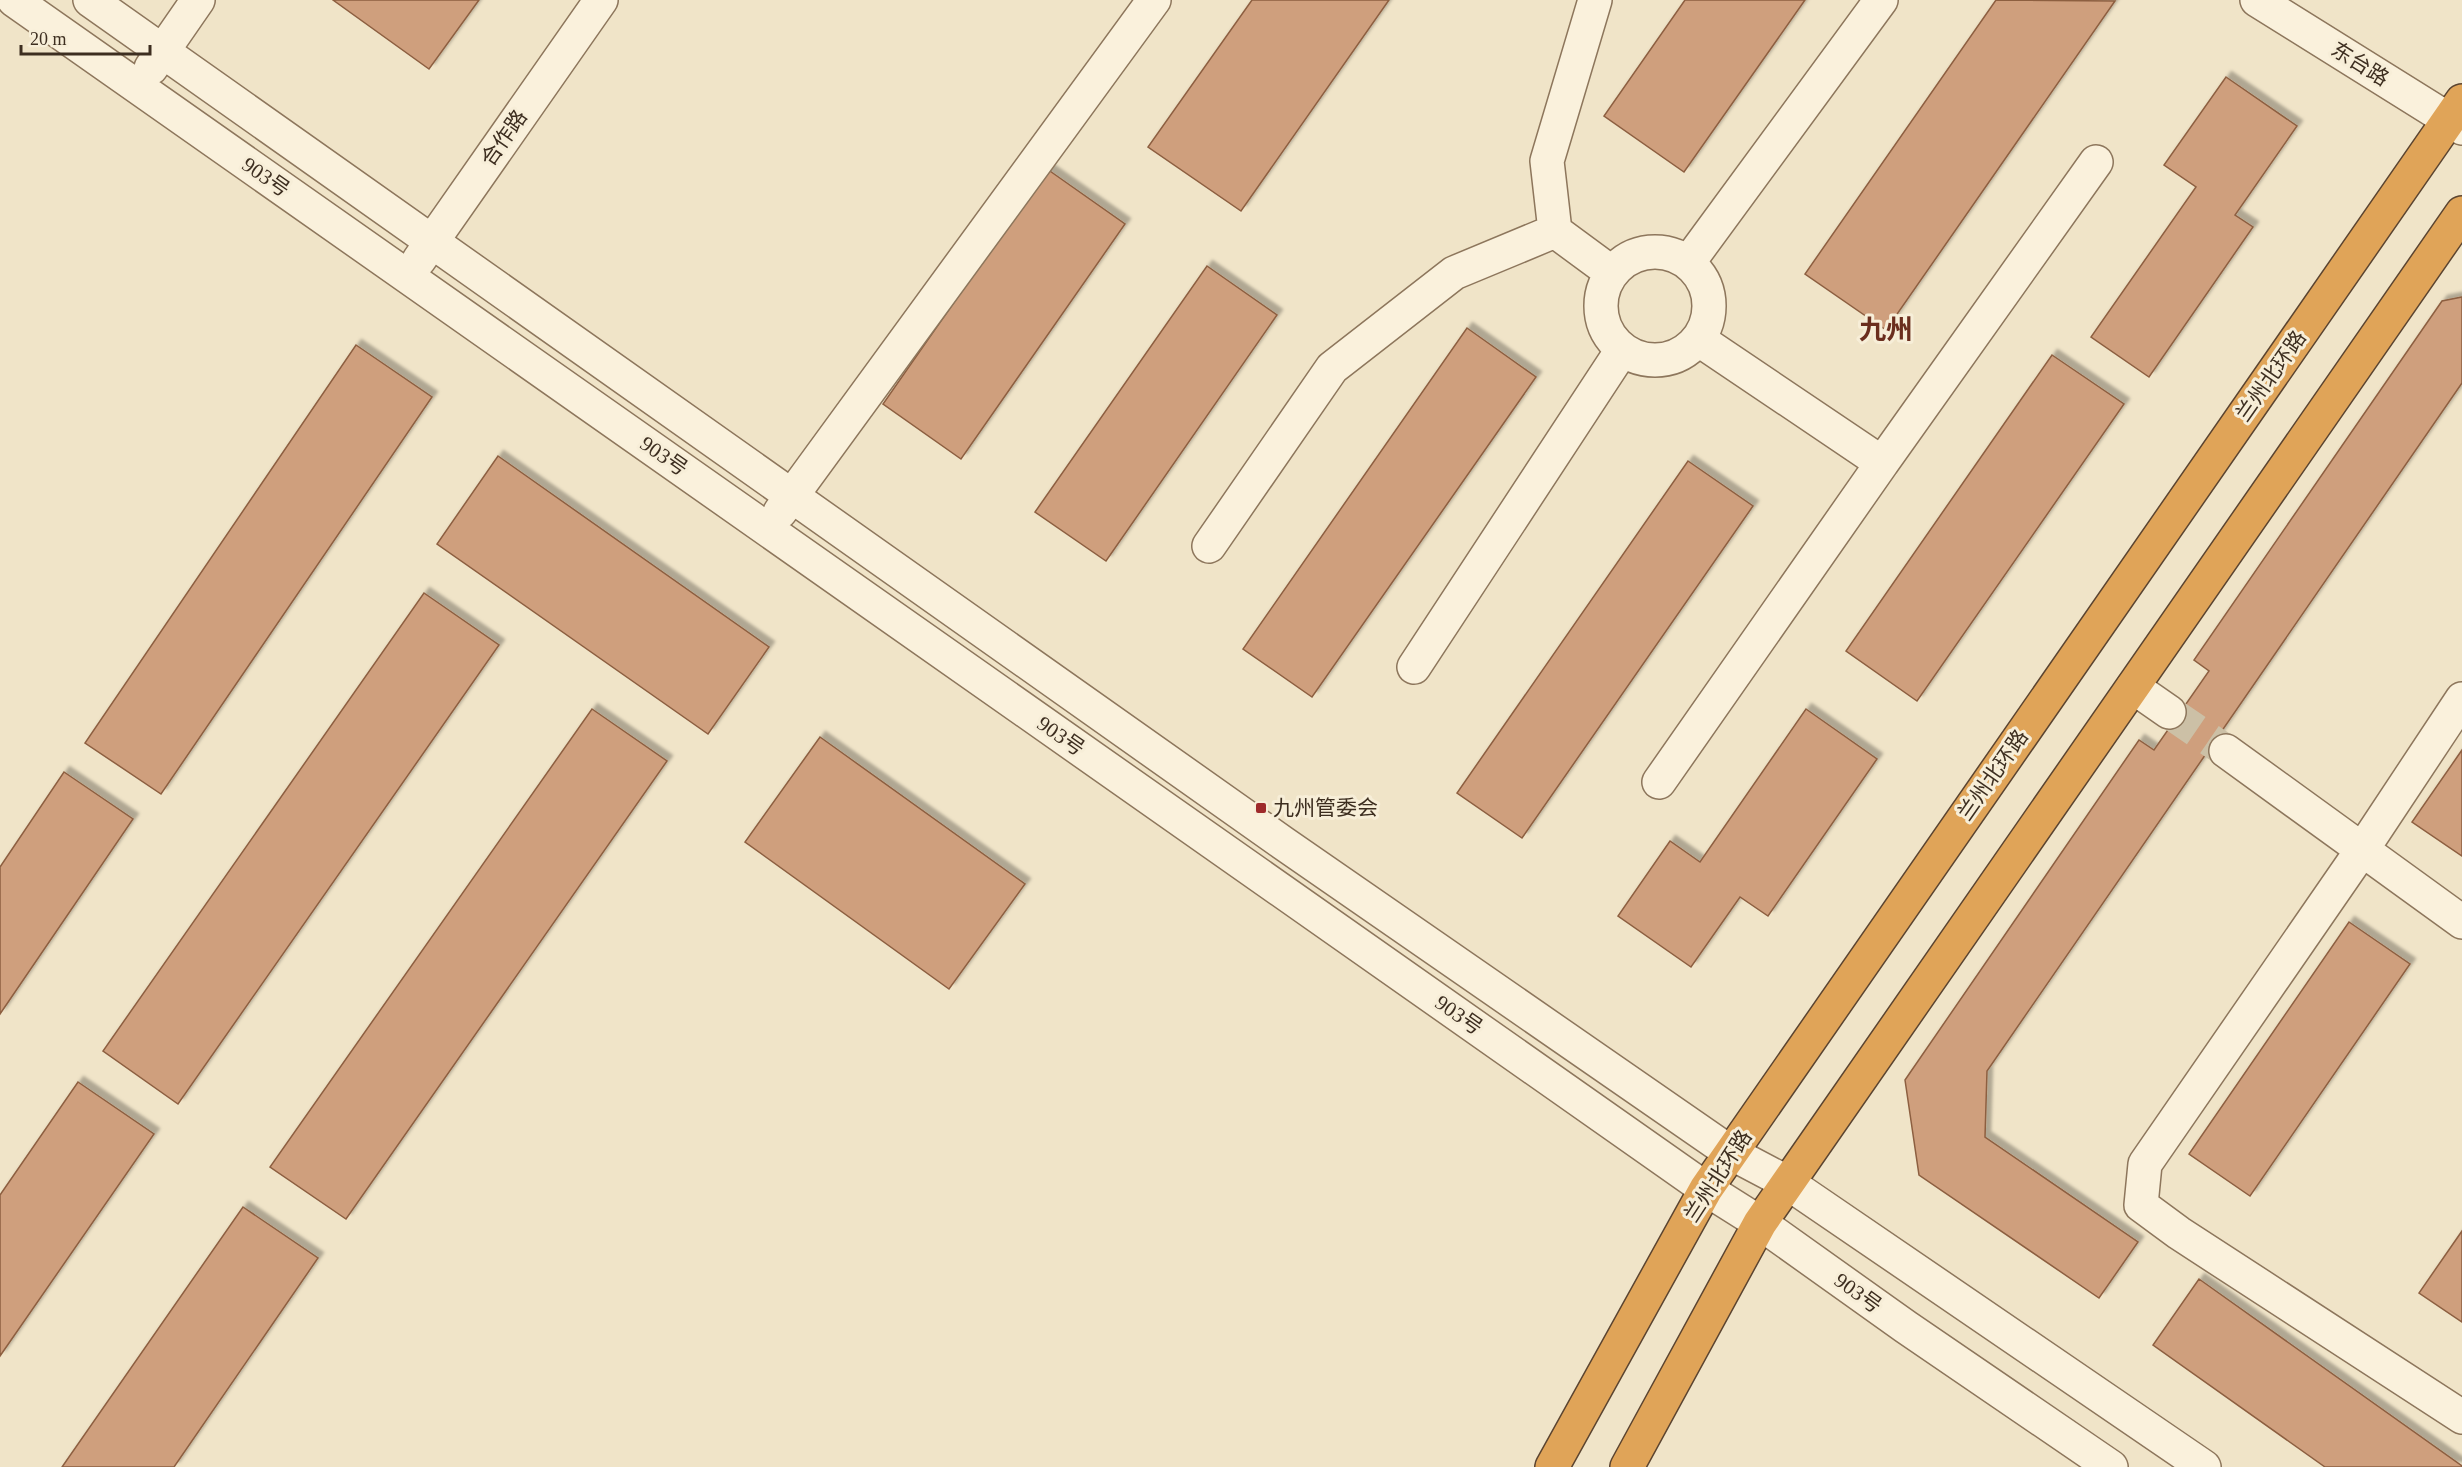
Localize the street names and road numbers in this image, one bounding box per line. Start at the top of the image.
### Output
street label: 东台路 [2327,37,2393,91]
street label: 合作路 [476,105,532,171]
street label: 903号 [238,152,294,202]
street label: 兰州北环路 [2231,326,2311,426]
street label: 903号 [636,431,692,481]
street label: 903号 [1033,711,1089,761]
street label: 兰州北环路 [1953,725,2033,825]
street label: 903号 [1431,990,1487,1040]
street label: 兰州北环路 [1679,1125,1757,1227]
street label: 903号 [1830,1268,1886,1318]

